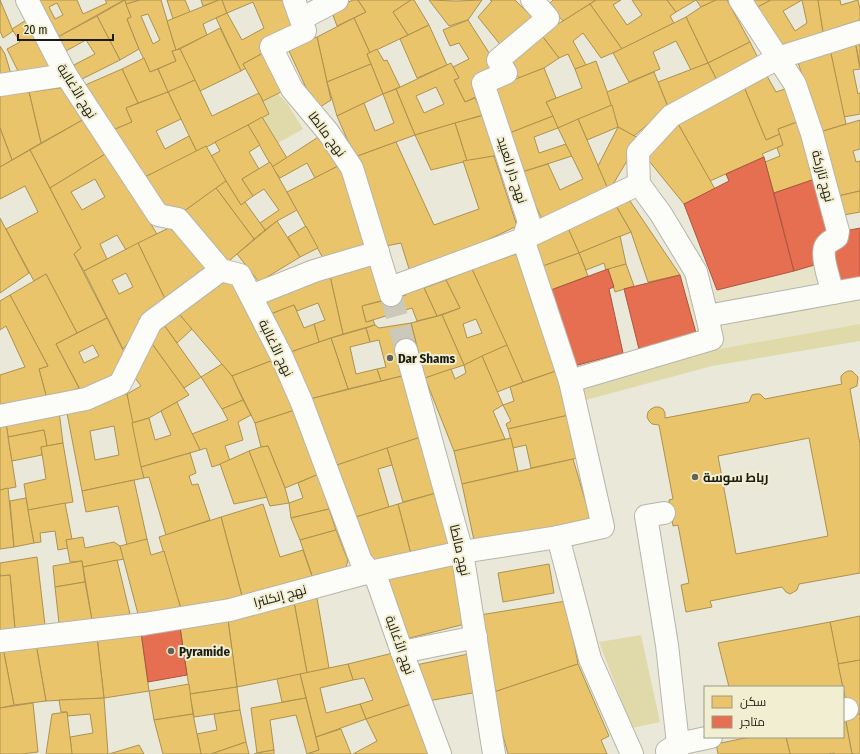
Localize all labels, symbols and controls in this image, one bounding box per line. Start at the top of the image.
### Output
scale bar [18,16,113,42]
text: 20 m [24,23,48,37]
street label: نهج الأغالبة [53,61,100,122]
street label: نهج مالطا [304,108,349,160]
street label: نهج دار العبيد [493,135,530,206]
street label: نهج تازركة [808,148,837,204]
street label: نهج الأغالبة [255,317,296,379]
place label: Dar Shams [398,351,455,366]
marker: Dar Shams [385,353,395,363]
place label: رباط سوسة [703,470,769,486]
marker: رباط سوسة [690,472,700,482]
street label: نهج مالطا [446,523,473,578]
street label: نهج إنكلترا [252,582,308,611]
street label: نهج الأغالبة [381,613,418,677]
place label: Pyramide [179,644,230,659]
marker: Pyramide [166,646,176,656]
legend [704,686,844,738]
text: سكن [740,695,766,709]
text: متاجر [739,715,765,729]

